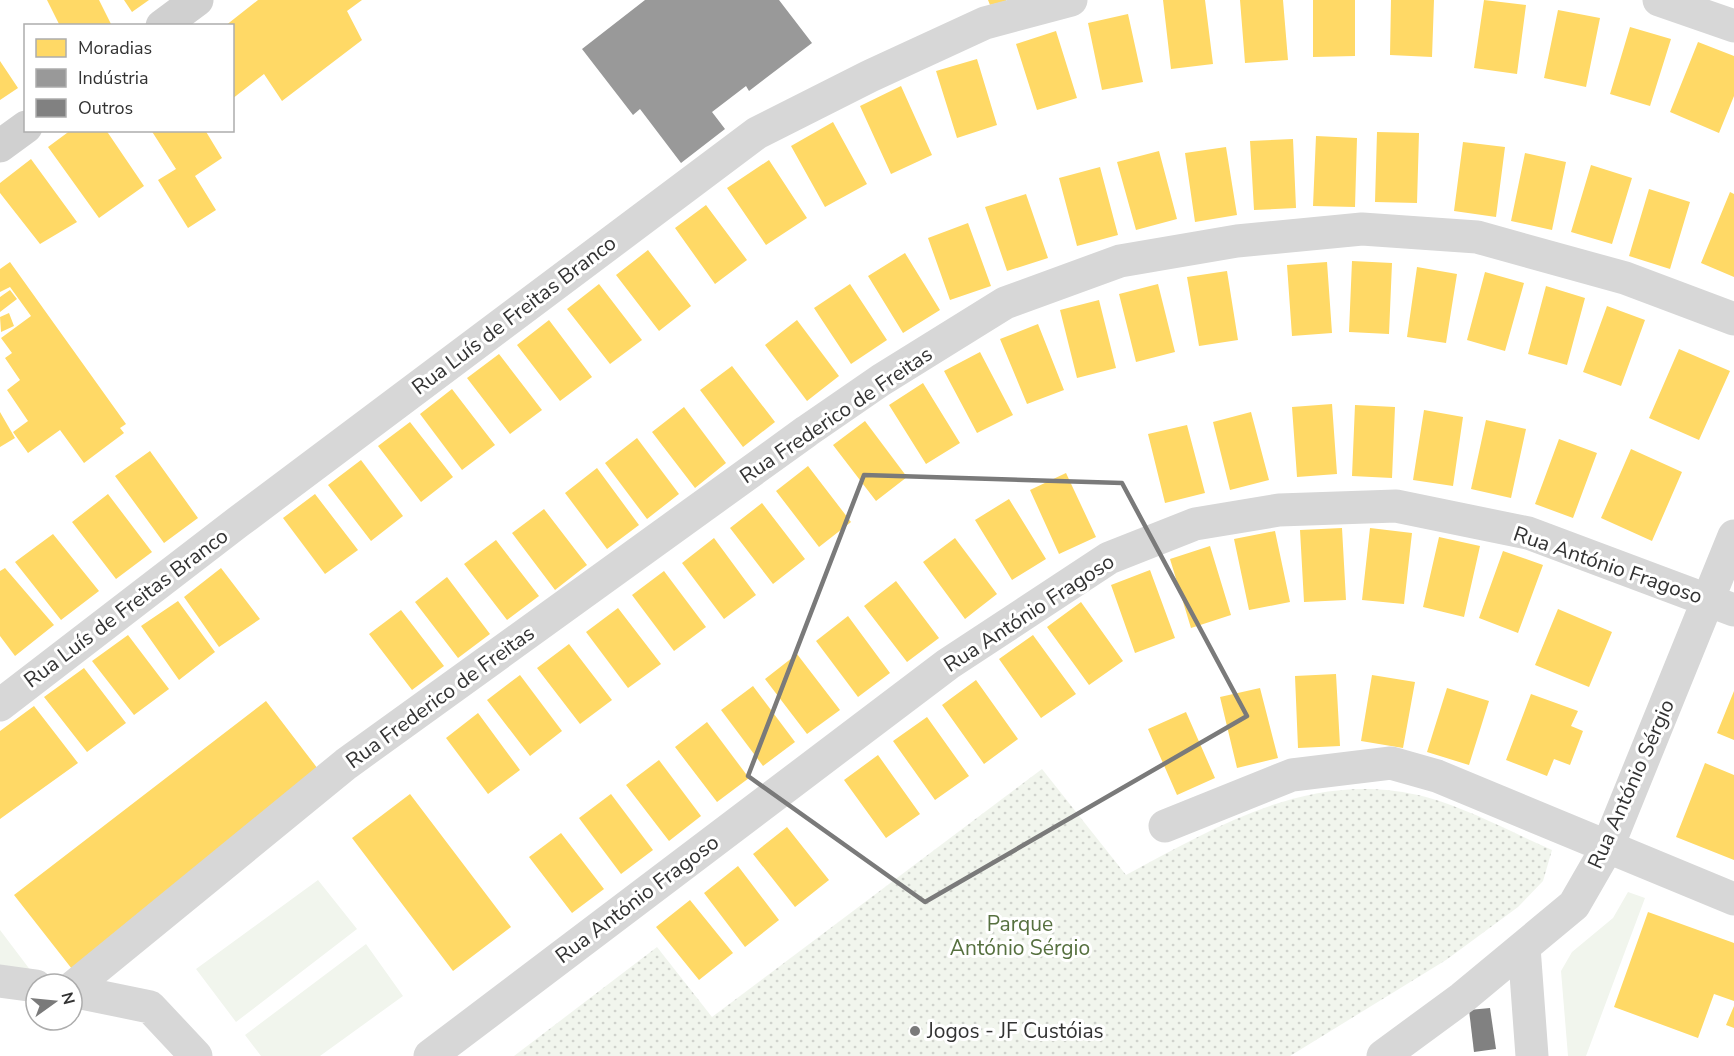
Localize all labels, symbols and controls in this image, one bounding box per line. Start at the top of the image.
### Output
legend [24,24,234,132]
text: Moradias [78,36,152,60]
text: Indústria [78,66,148,90]
text: Outros [78,96,133,120]
street label: Rua Luís de Freitas Branco [406,229,622,401]
street label: Rua Frederico de Freitas [734,340,938,490]
street label: Rua António Fragoso [1510,520,1706,610]
street label: Rua Luís de Freitas Branco [18,522,234,694]
street label: Rua António Fragoso [938,547,1120,679]
street label: Rua Frederico de Freitas [340,619,540,775]
street label: Rua António Sérgio [1581,695,1681,873]
street label: Rua António Fragoso [550,828,724,970]
park label: Parque António Sérgio [950,910,1090,962]
north arrow [24,972,84,1032]
text: N [55,990,80,1007]
place label: Jogos - JF Custóias [926,1017,1104,1045]
marker: Jogos - JF Custóias [908,1024,922,1038]

